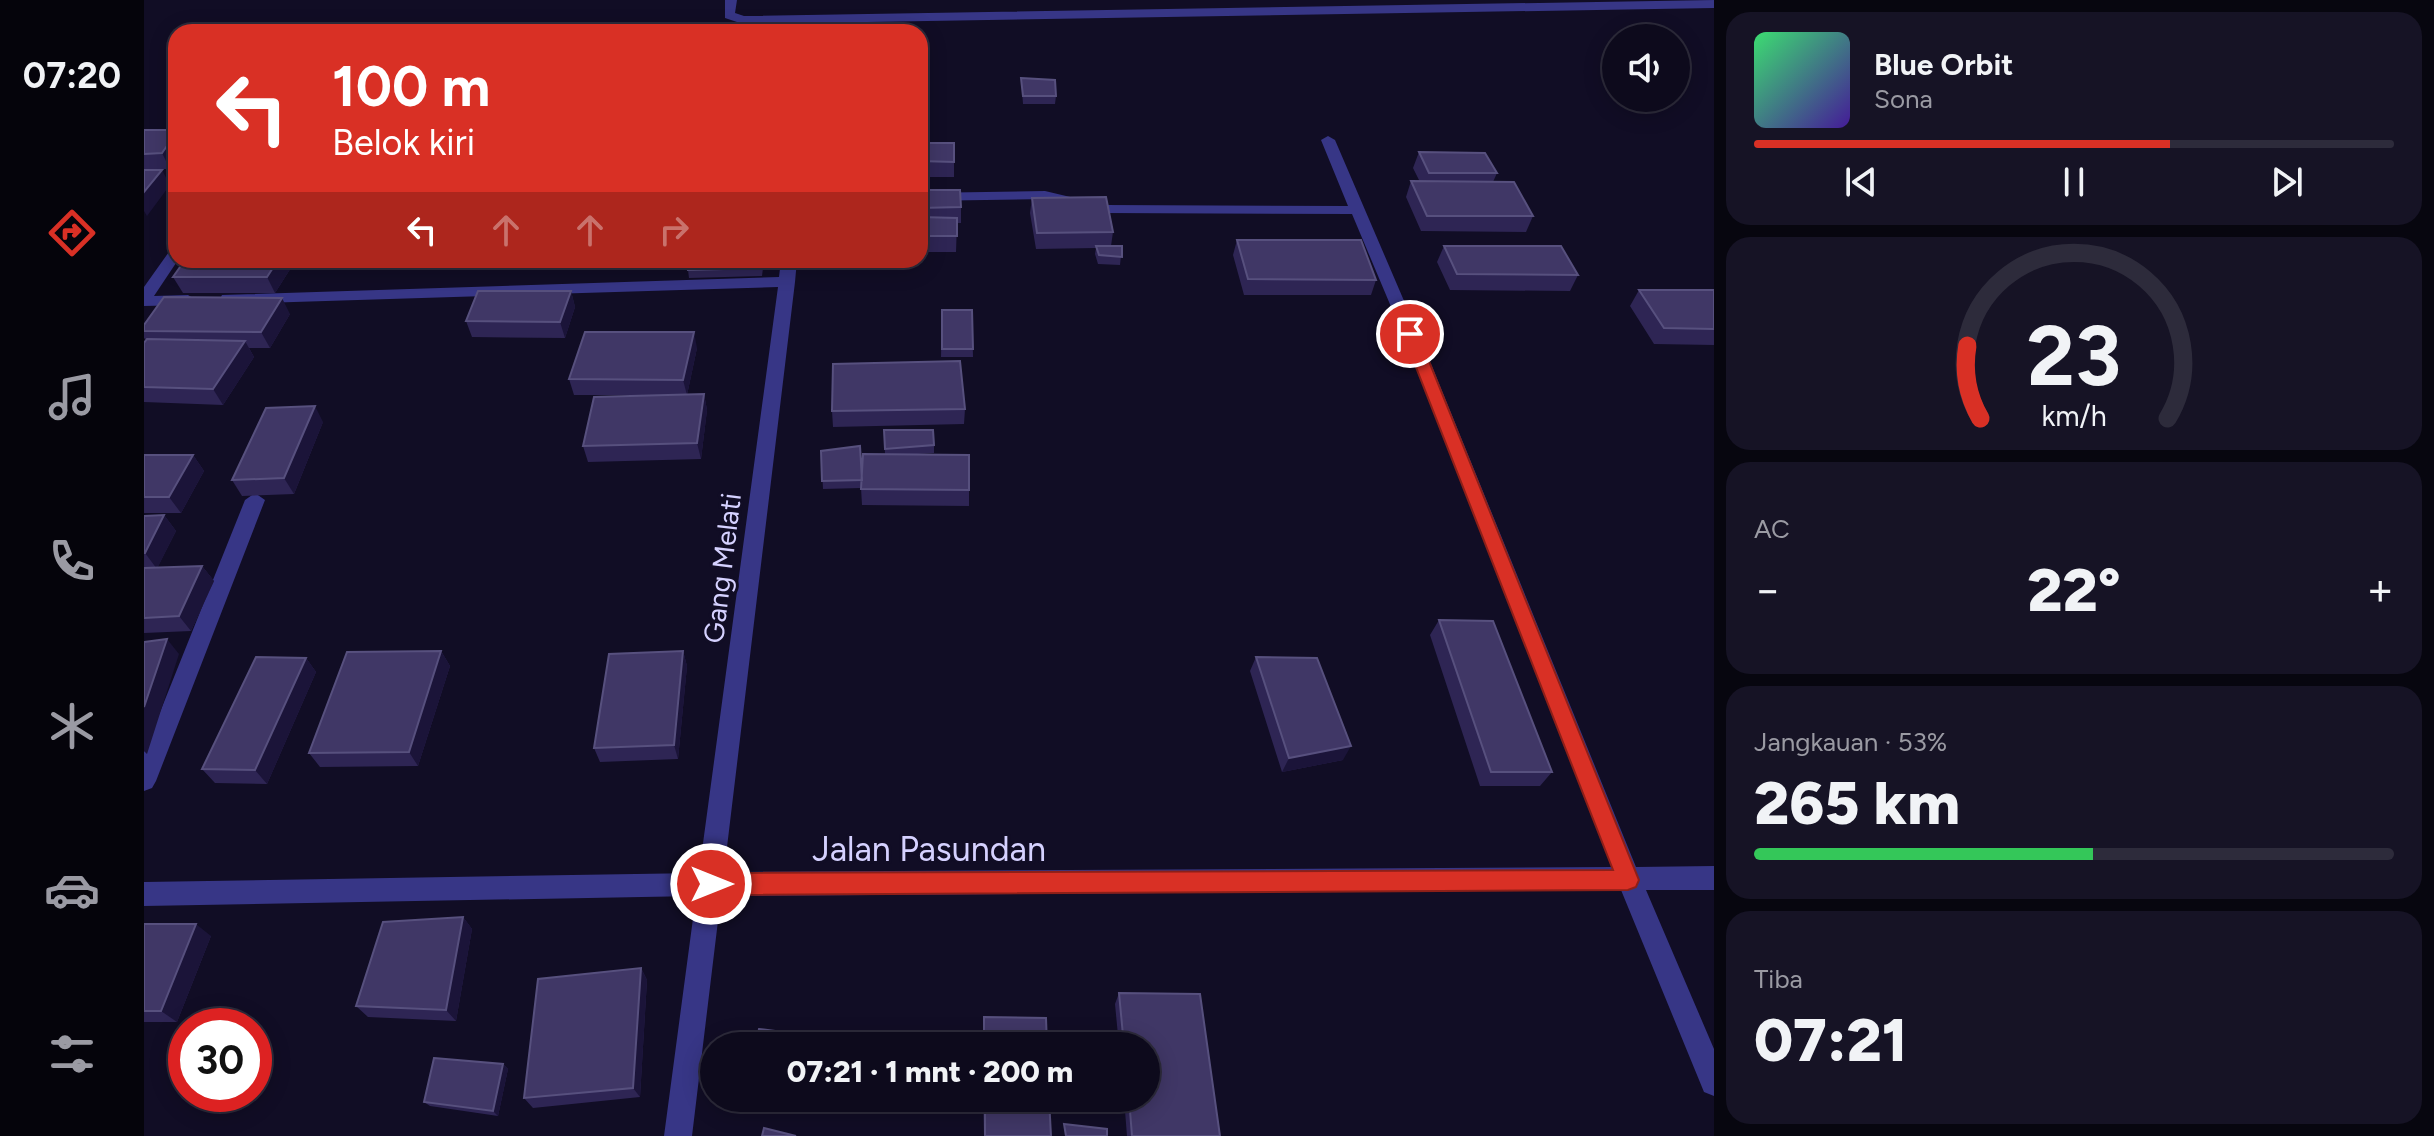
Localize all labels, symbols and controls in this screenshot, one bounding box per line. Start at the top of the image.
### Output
map controls [1602,24,1690,112]
button: sound [1602,24,1690,112]
text: Blue Orbit [1874,46,2013,83]
text: 100 m [332,53,490,120]
text: 07:20 [23,54,121,97]
icon: left [200,56,304,160]
text: Sona [1874,83,1933,115]
text: Belok kiri [332,121,475,164]
icon: previous [1839,160,1883,204]
icon: pause [2052,160,2096,204]
icon: next [2265,160,2309,204]
icon: directions [44,205,100,261]
icon: left [400,208,444,252]
icon: ahead [484,208,528,252]
icon: ahead [568,208,612,252]
icon: right [652,208,696,252]
pin [1376,300,1444,368]
text: 23 [2027,306,2121,406]
icon: arrive [1388,312,1432,356]
icon: music [44,369,100,425]
text: km/h [2041,399,2107,433]
street label: Gang Melati [696,491,748,645]
text: AC [1754,513,1790,545]
icon: phone [44,533,100,589]
text: 22° [2027,554,2121,626]
text: − [1754,563,1781,616]
text: + [2367,563,2394,616]
icon: climate [44,698,100,754]
text: Jangkauan · 53% [1754,726,1947,758]
text: 265 km [1754,767,1960,839]
street label: Jalan Pasundan [812,829,1046,870]
position arrow [669,842,753,926]
icon: car [44,862,100,918]
text: Tiba [1754,963,1803,995]
text: 07:21 [1754,1004,1907,1076]
speed limit sign: 30 [168,1008,272,1112]
icon: filters [44,1026,100,1082]
text: 07:21 · 1 mnt · 200 m [787,1053,1073,1090]

